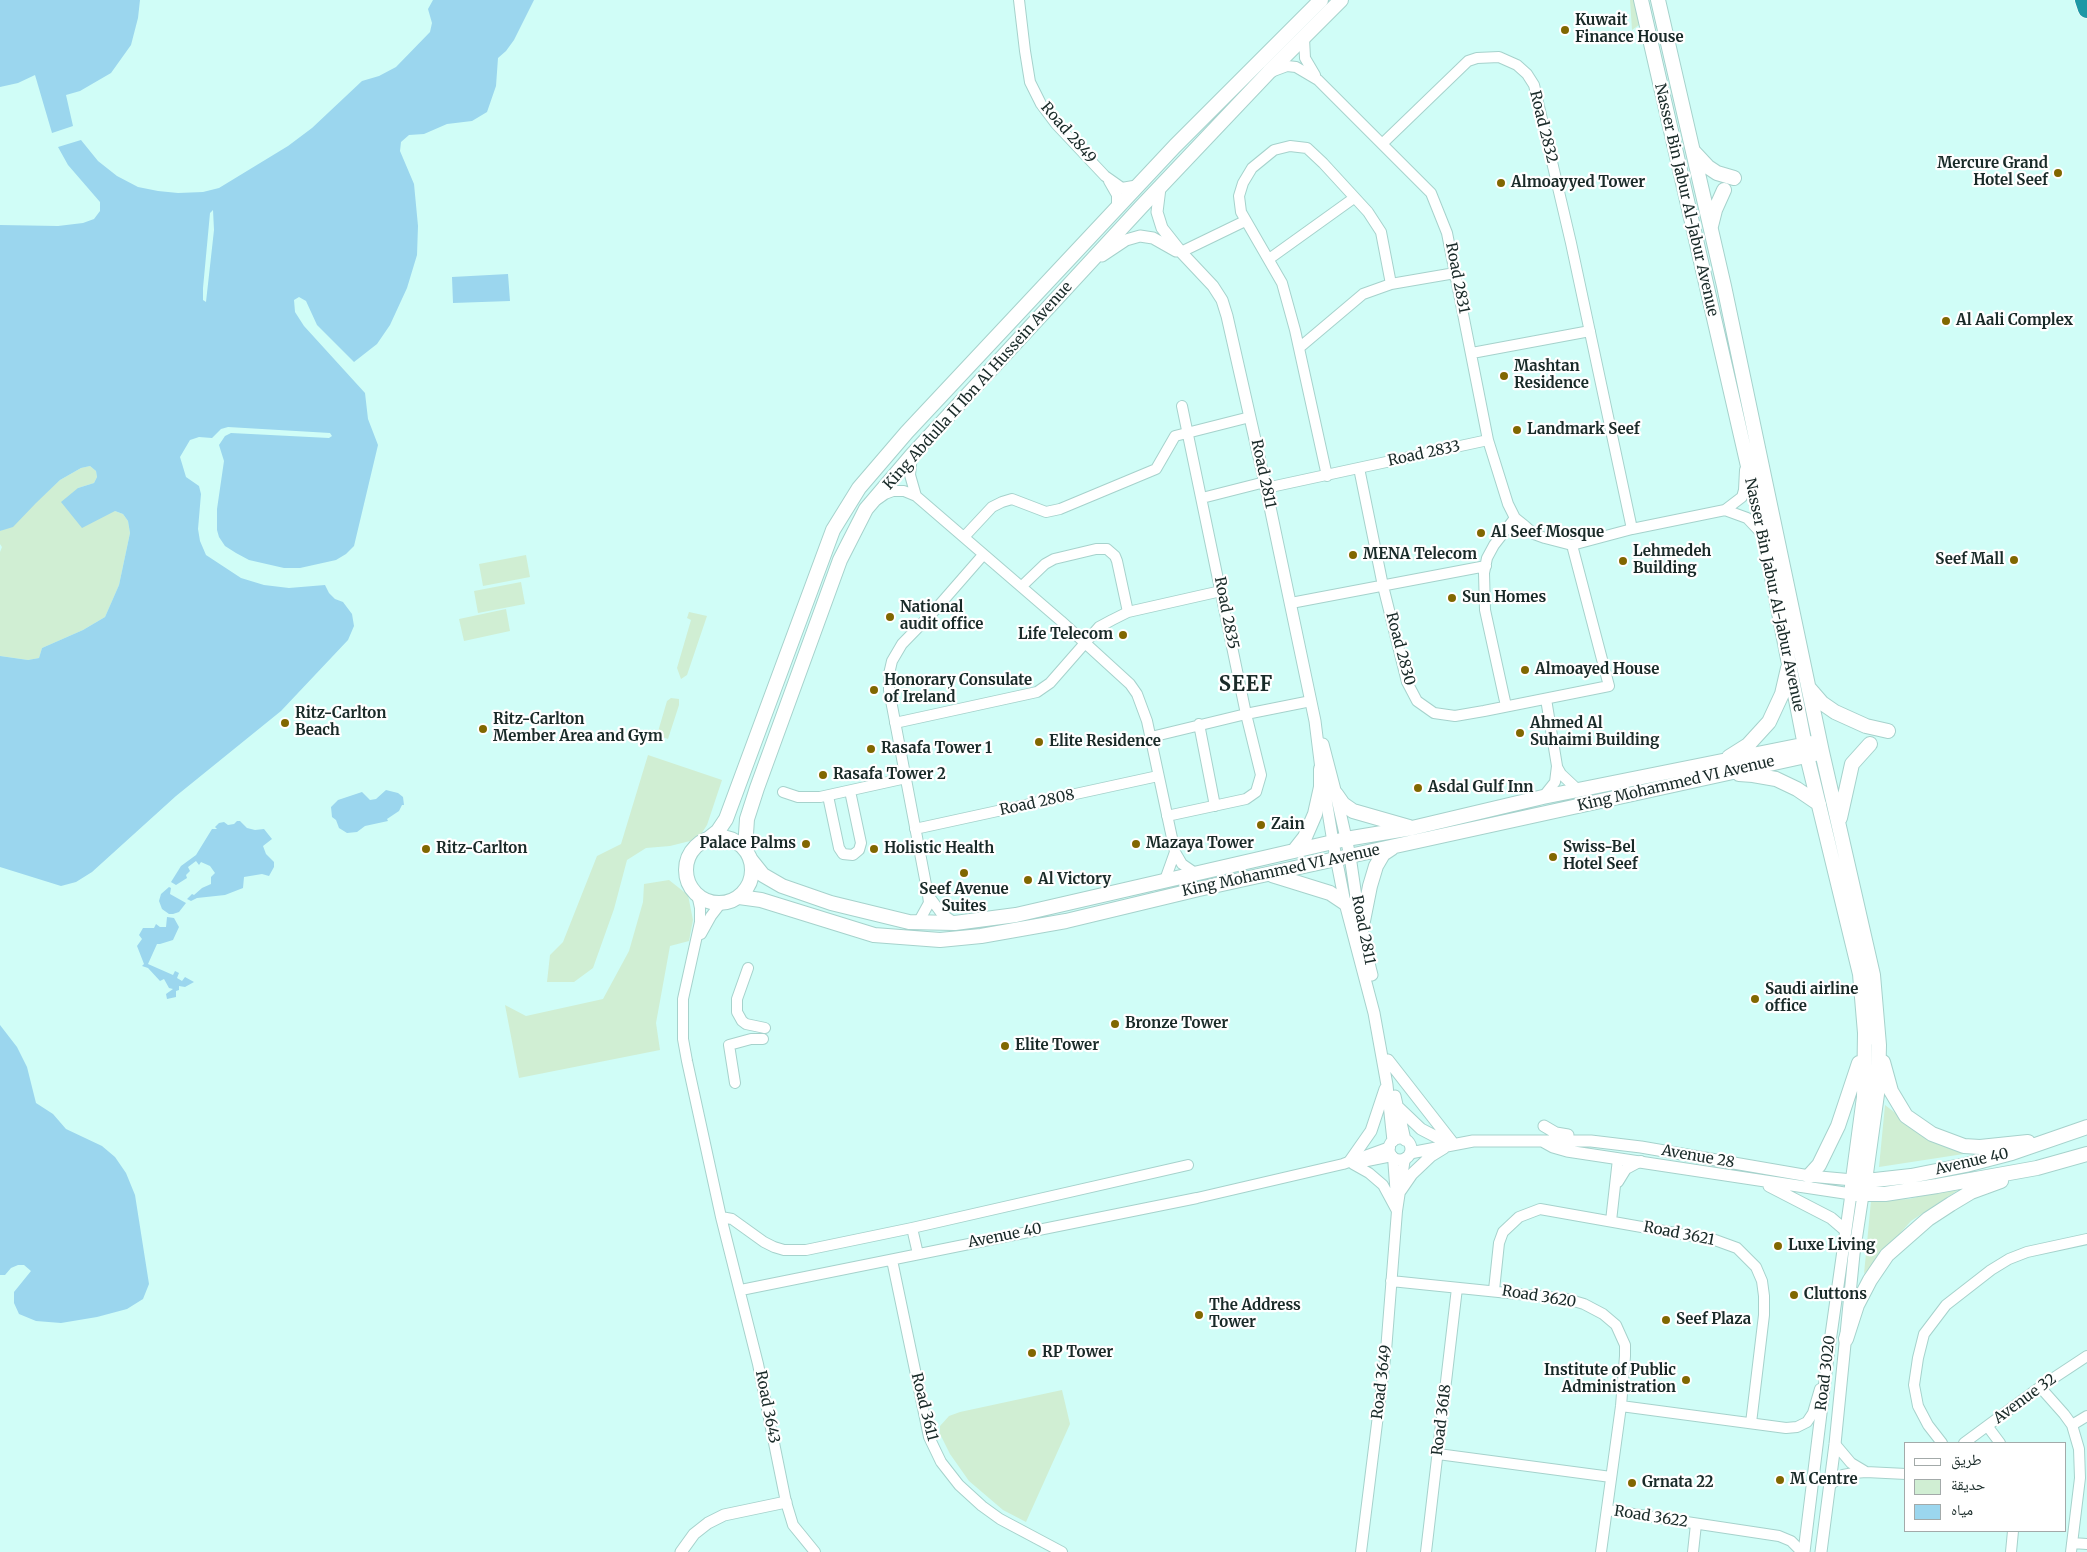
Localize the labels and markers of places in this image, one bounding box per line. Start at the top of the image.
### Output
place label: Kuwait Finance House [1575,12,1684,47]
marker: Kuwait Finance House [1559,24,1571,36]
place label: Mercure Grand Hotel Seef [1937,155,2048,190]
marker: Mercure Grand Hotel Seef [2052,167,2064,179]
place label: Almoayyed Tower [1511,174,1645,192]
marker: Almoayyed Tower [1495,177,1507,189]
place label: Al Aali Complex [1956,312,2073,330]
marker: Al Aali Complex [1940,315,1952,327]
place label: Mashtan Residence [1514,358,1589,393]
marker: Mashtan Residence [1498,370,1510,382]
place label: Landmark Seef [1527,421,1640,439]
marker: Landmark Seef [1511,424,1523,436]
place label: Al Seef Mosque [1491,524,1604,542]
marker: Al Seef Mosque [1475,527,1487,539]
place label: Lehmedeh Building [1633,543,1711,578]
place label: MENA Telecom [1363,546,1477,564]
marker: MENA Telecom [1347,549,1359,561]
place label: Seef Mall [1935,551,2004,569]
marker: Seef Mall [2008,554,2020,566]
marker: Lehmedeh Building [1617,555,1629,567]
place label: Sun Homes [1462,589,1546,607]
marker: Sun Homes [1446,592,1458,604]
place label: National audit office [900,599,983,634]
marker: National audit office [884,611,896,623]
place label: Life Telecom [1018,626,1113,644]
marker: Life Telecom [1117,629,1129,641]
place label: Almoayed House [1535,661,1659,679]
marker: Almoayed House [1519,664,1531,676]
place label: Honorary Consulate of Ireland [884,672,1032,707]
marker: Honorary Consulate of Ireland [868,684,880,696]
place label: Ritz-Carlton Beach [295,705,386,740]
place label: Ritz-Carlton Member Area and Gym [493,711,663,746]
place label: Ahmed Al Suhaimi Building [1530,715,1659,750]
marker: Ritz-Carlton Beach [279,717,291,729]
marker: Ritz-Carlton Member Area and Gym [477,723,489,735]
marker: Ahmed Al Suhaimi Building [1514,727,1526,739]
place label: Elite Residence [1049,733,1161,751]
marker: Elite Residence [1033,736,1045,748]
place label: Rasafa Tower 1 [881,740,992,758]
marker: Rasafa Tower 1 [865,743,877,755]
place label: Rasafa Tower 2 [833,766,946,784]
marker: Rasafa Tower 2 [817,769,829,781]
place label: Asdal Gulf Inn [1428,779,1533,797]
marker: Asdal Gulf Inn [1412,782,1424,794]
place label: Zain [1271,816,1305,834]
marker: Zain [1255,819,1267,831]
place label: Palace Palms [700,835,796,853]
place label: Mazaya Tower [1146,835,1254,853]
marker: Palace Palms [800,838,812,850]
marker: Mazaya Tower [1130,838,1142,850]
place label: Swiss-Bel Hotel Seef [1563,839,1638,874]
place label: Ritz-Carlton [436,840,527,858]
place label: Holistic Health [884,840,994,858]
marker: Ritz-Carlton [420,843,432,855]
marker: Holistic Health [868,843,880,855]
marker: Swiss-Bel Hotel Seef [1547,851,1559,863]
marker: Seef Avenue Suites [958,867,970,879]
place label: Al Victory [1038,871,1111,889]
marker: Al Victory [1022,874,1034,886]
place label: Seef Avenue Suites [919,881,1009,916]
place label: Saudi airline office [1765,981,1858,1016]
marker: Saudi airline office [1749,993,1761,1005]
place label: Bronze Tower [1125,1015,1228,1033]
marker: Bronze Tower [1109,1018,1121,1030]
place label: Elite Tower [1015,1037,1099,1055]
marker: Elite Tower [999,1040,1011,1052]
place label: Luxe Living [1788,1237,1875,1255]
marker: Luxe Living [1772,1240,1784,1252]
place label: Cluttons [1804,1286,1867,1304]
marker: Cluttons [1788,1289,1800,1301]
place label: The Address Tower [1209,1297,1301,1332]
marker: The Address Tower [1193,1309,1205,1321]
place label: Seef Plaza [1676,1311,1751,1329]
marker: Seef Plaza [1660,1314,1672,1326]
place label: RP Tower [1042,1344,1113,1362]
marker: RP Tower [1026,1347,1038,1359]
place label: Institute of Public Administration [1544,1362,1676,1397]
marker: Institute of Public Administration [1680,1374,1692,1386]
place label: M Centre [1790,1471,1858,1489]
place label: Grnata 22 [1642,1474,1714,1492]
marker: M Centre [1774,1474,1786,1486]
marker: Grnata 22 [1626,1477,1638,1489]

